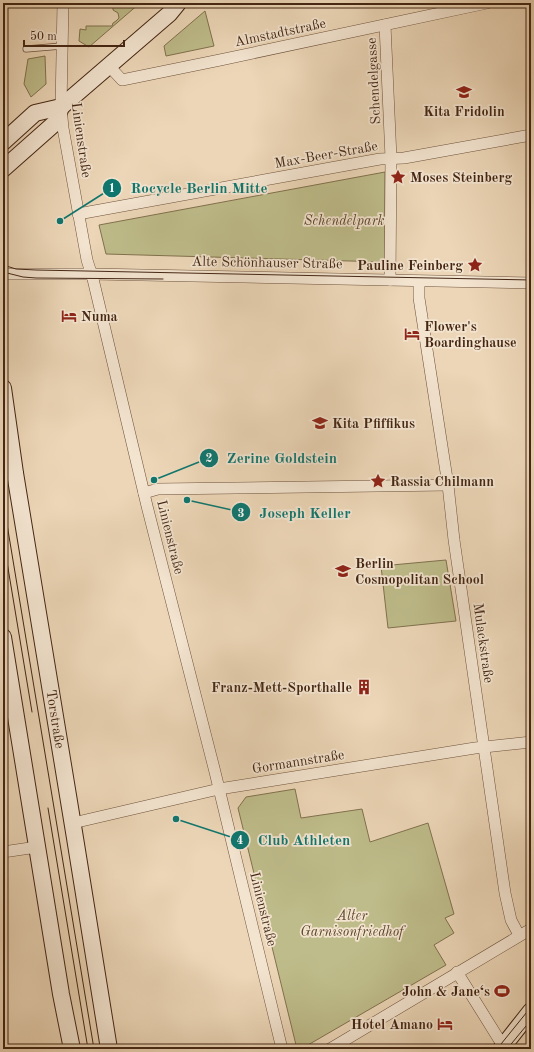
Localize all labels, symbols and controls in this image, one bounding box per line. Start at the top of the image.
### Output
street label: Almstadtstraße [233,16,327,50]
scale bar [24,22,124,48]
text: 50 m [30,30,57,43]
street label: Schendelgasse [365,37,383,125]
school or university icon: Kita Fridolin [455,83,473,101]
street label: Linienstraße [69,102,93,179]
place label: Kita Fridolin [423,105,505,119]
street label: Max-Beer-Straße [273,139,379,171]
place icon: Moses Steinberg [389,168,407,186]
place label: Moses Steinberg [410,171,512,185]
callout: Rocycle Berlin Mitte [102,174,275,201]
text: Rocycle Berlin Mitte [130,182,268,197]
text: 1 [109,183,115,195]
park label: Schendelpark [304,214,384,229]
street label: Alte Schönhauser Straße [191,255,343,271]
place icon: Pauline Feinberg [466,256,484,274]
place label: Pauline Feinberg [357,259,463,273]
hotel icon: Numa [60,307,78,325]
place label: Numa [81,310,118,324]
place label: Flower's Boardinghause [424,320,517,350]
hotel icon: Flower's Boardinghause [403,325,421,343]
school or university icon: Kita Pfiffikus [311,414,329,432]
place label: Kita Pfiffikus [332,417,415,431]
callout: Zerine Goldstein [199,445,345,472]
text: Zerine Goldstein [227,452,337,467]
text: 2 [206,453,213,465]
place icon: Rassia Chilmann [369,472,387,490]
place label: Rassia Chilmann [390,475,494,489]
street label: Linienstraße [154,499,186,576]
callout: Joseph Keller [231,499,359,526]
text: Joseph Keller [259,507,351,522]
text: 3 [238,508,245,520]
place label: Berlin Cosmopolitan School [355,557,484,587]
school or university icon: Berlin Cosmopolitan School [334,562,352,580]
street label: Mulackstraße [470,602,496,684]
building icon: Franz-Mett-Sporthalle [355,678,373,696]
place label: Franz-Mett-Sporthalle [211,681,352,695]
street label: Torstraße [43,689,67,749]
street label: Gormannstraße [251,748,345,776]
callout: Club Athleten [230,827,359,854]
text: Club Athleten [258,834,350,849]
text: 4 [237,835,244,847]
street label: Linienstraße [247,871,279,948]
park label: Alter Garnisonfriedhof [300,909,406,940]
sports icon: John & Jane‘s [493,982,511,1000]
place label: John & Jane‘s [402,985,490,999]
hotel icon: Hotel Amano [436,1015,454,1033]
place label: Hotel Amano [351,1018,433,1032]

